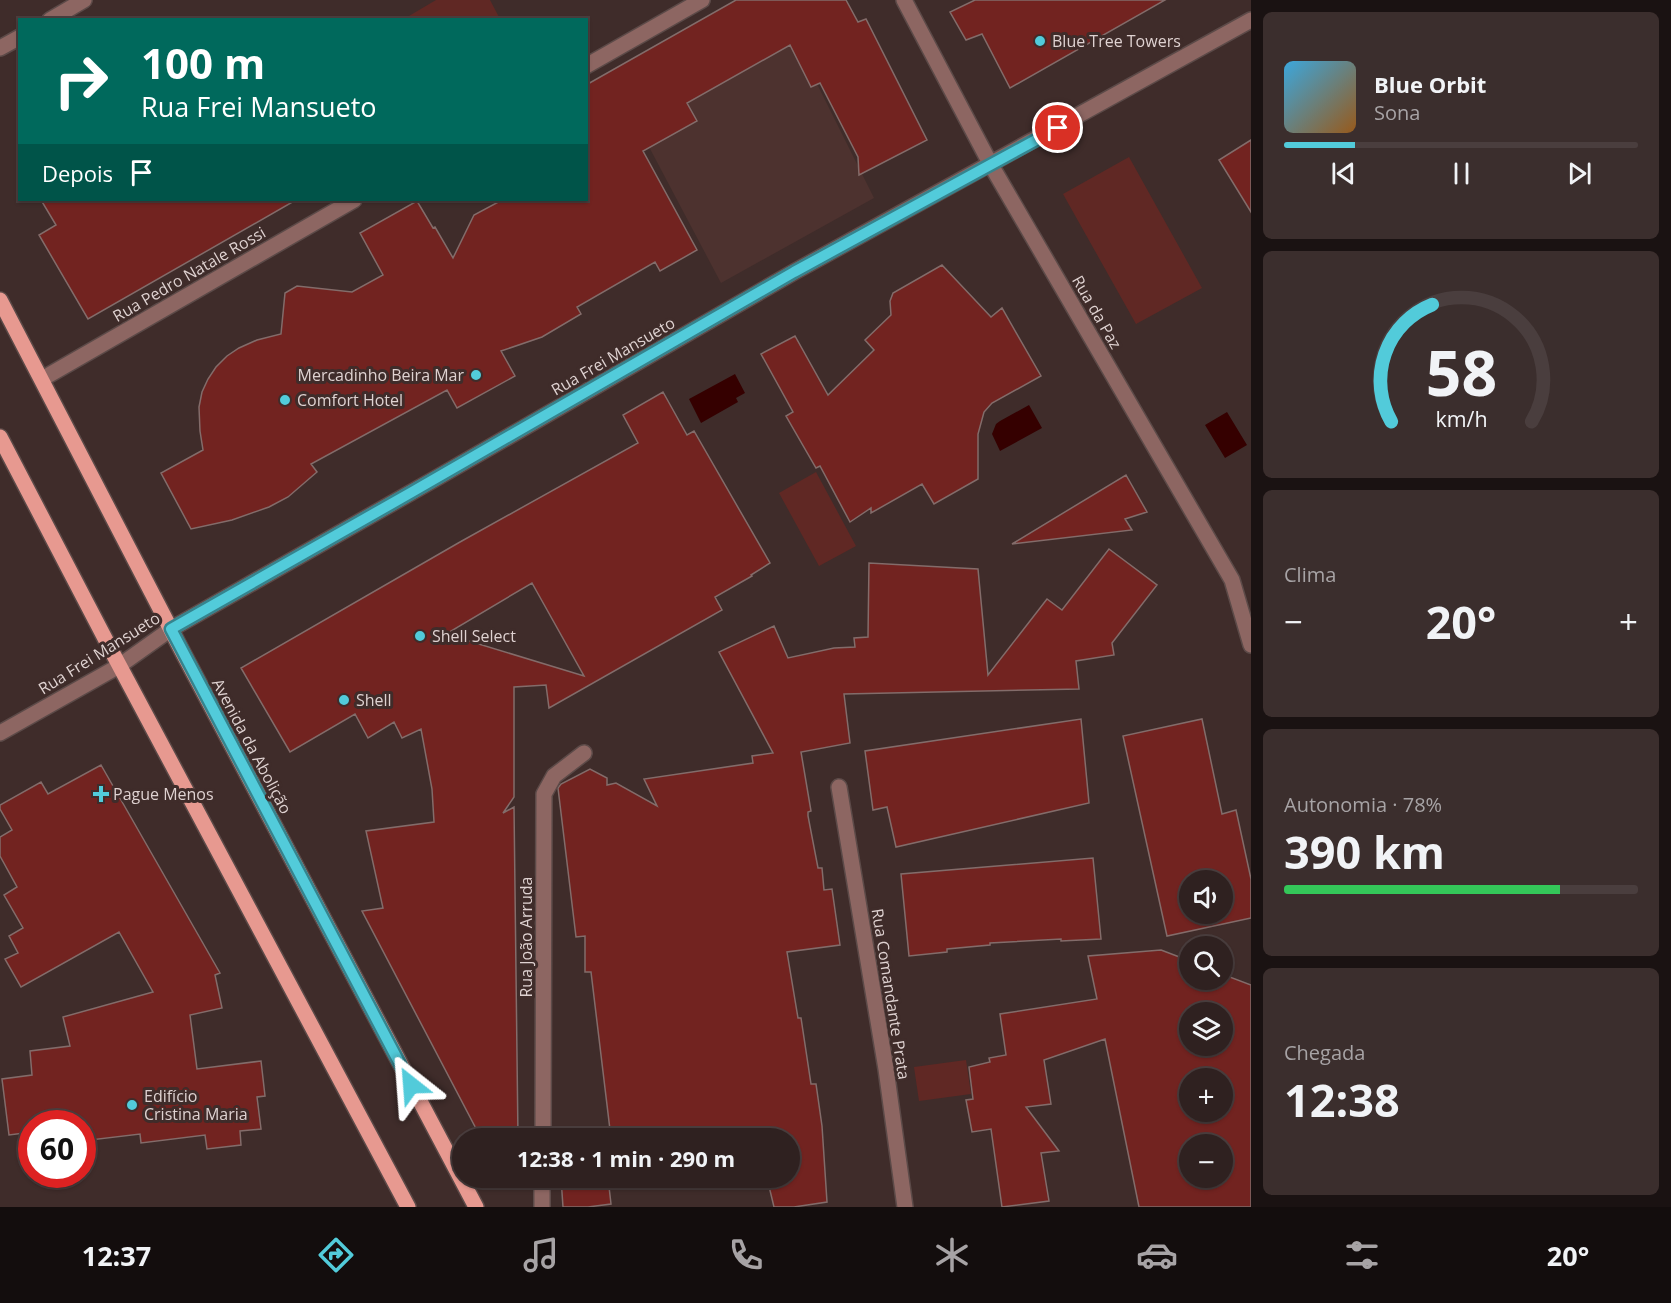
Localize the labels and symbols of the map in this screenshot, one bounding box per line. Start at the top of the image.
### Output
place label: Blue Tree Towers [1052,30,1181,52]
marker: Blue Tree Towers [1033,34,1047,48]
pin [1032,102,1083,153]
street label: Rua Pedro Natale Rossi [109,221,269,327]
street label: Rua da Paz [1067,271,1127,353]
street label: Rua Frei Mansueto [547,312,679,400]
place label: Mercadinho Beira Mar [298,364,464,386]
marker: Mercadinho Beira Mar [469,368,483,382]
place label: Comfort Hotel [297,389,403,411]
marker: Comfort Hotel [278,393,292,407]
street label: Rua Frei Mansueto [34,607,164,699]
place label: Shell Select [432,625,516,647]
marker: Shell Select [413,629,427,643]
street label: Avenida da Abolição [207,674,297,818]
place label: Shell [356,689,392,711]
marker: Shell [337,693,351,707]
place label: Pague Menos [113,783,214,805]
marker: Pague Menos [94,787,108,801]
street label: Rua João Arruda [515,876,537,998]
street label: Rua Comandante Prata [867,907,915,1081]
position arrow [379,1053,443,1117]
place label: Edifício Cristina Maria [144,1085,248,1125]
marker: Edifício Cristina Maria [125,1098,139,1112]
speed limit sign: 60 [18,1110,96,1188]

